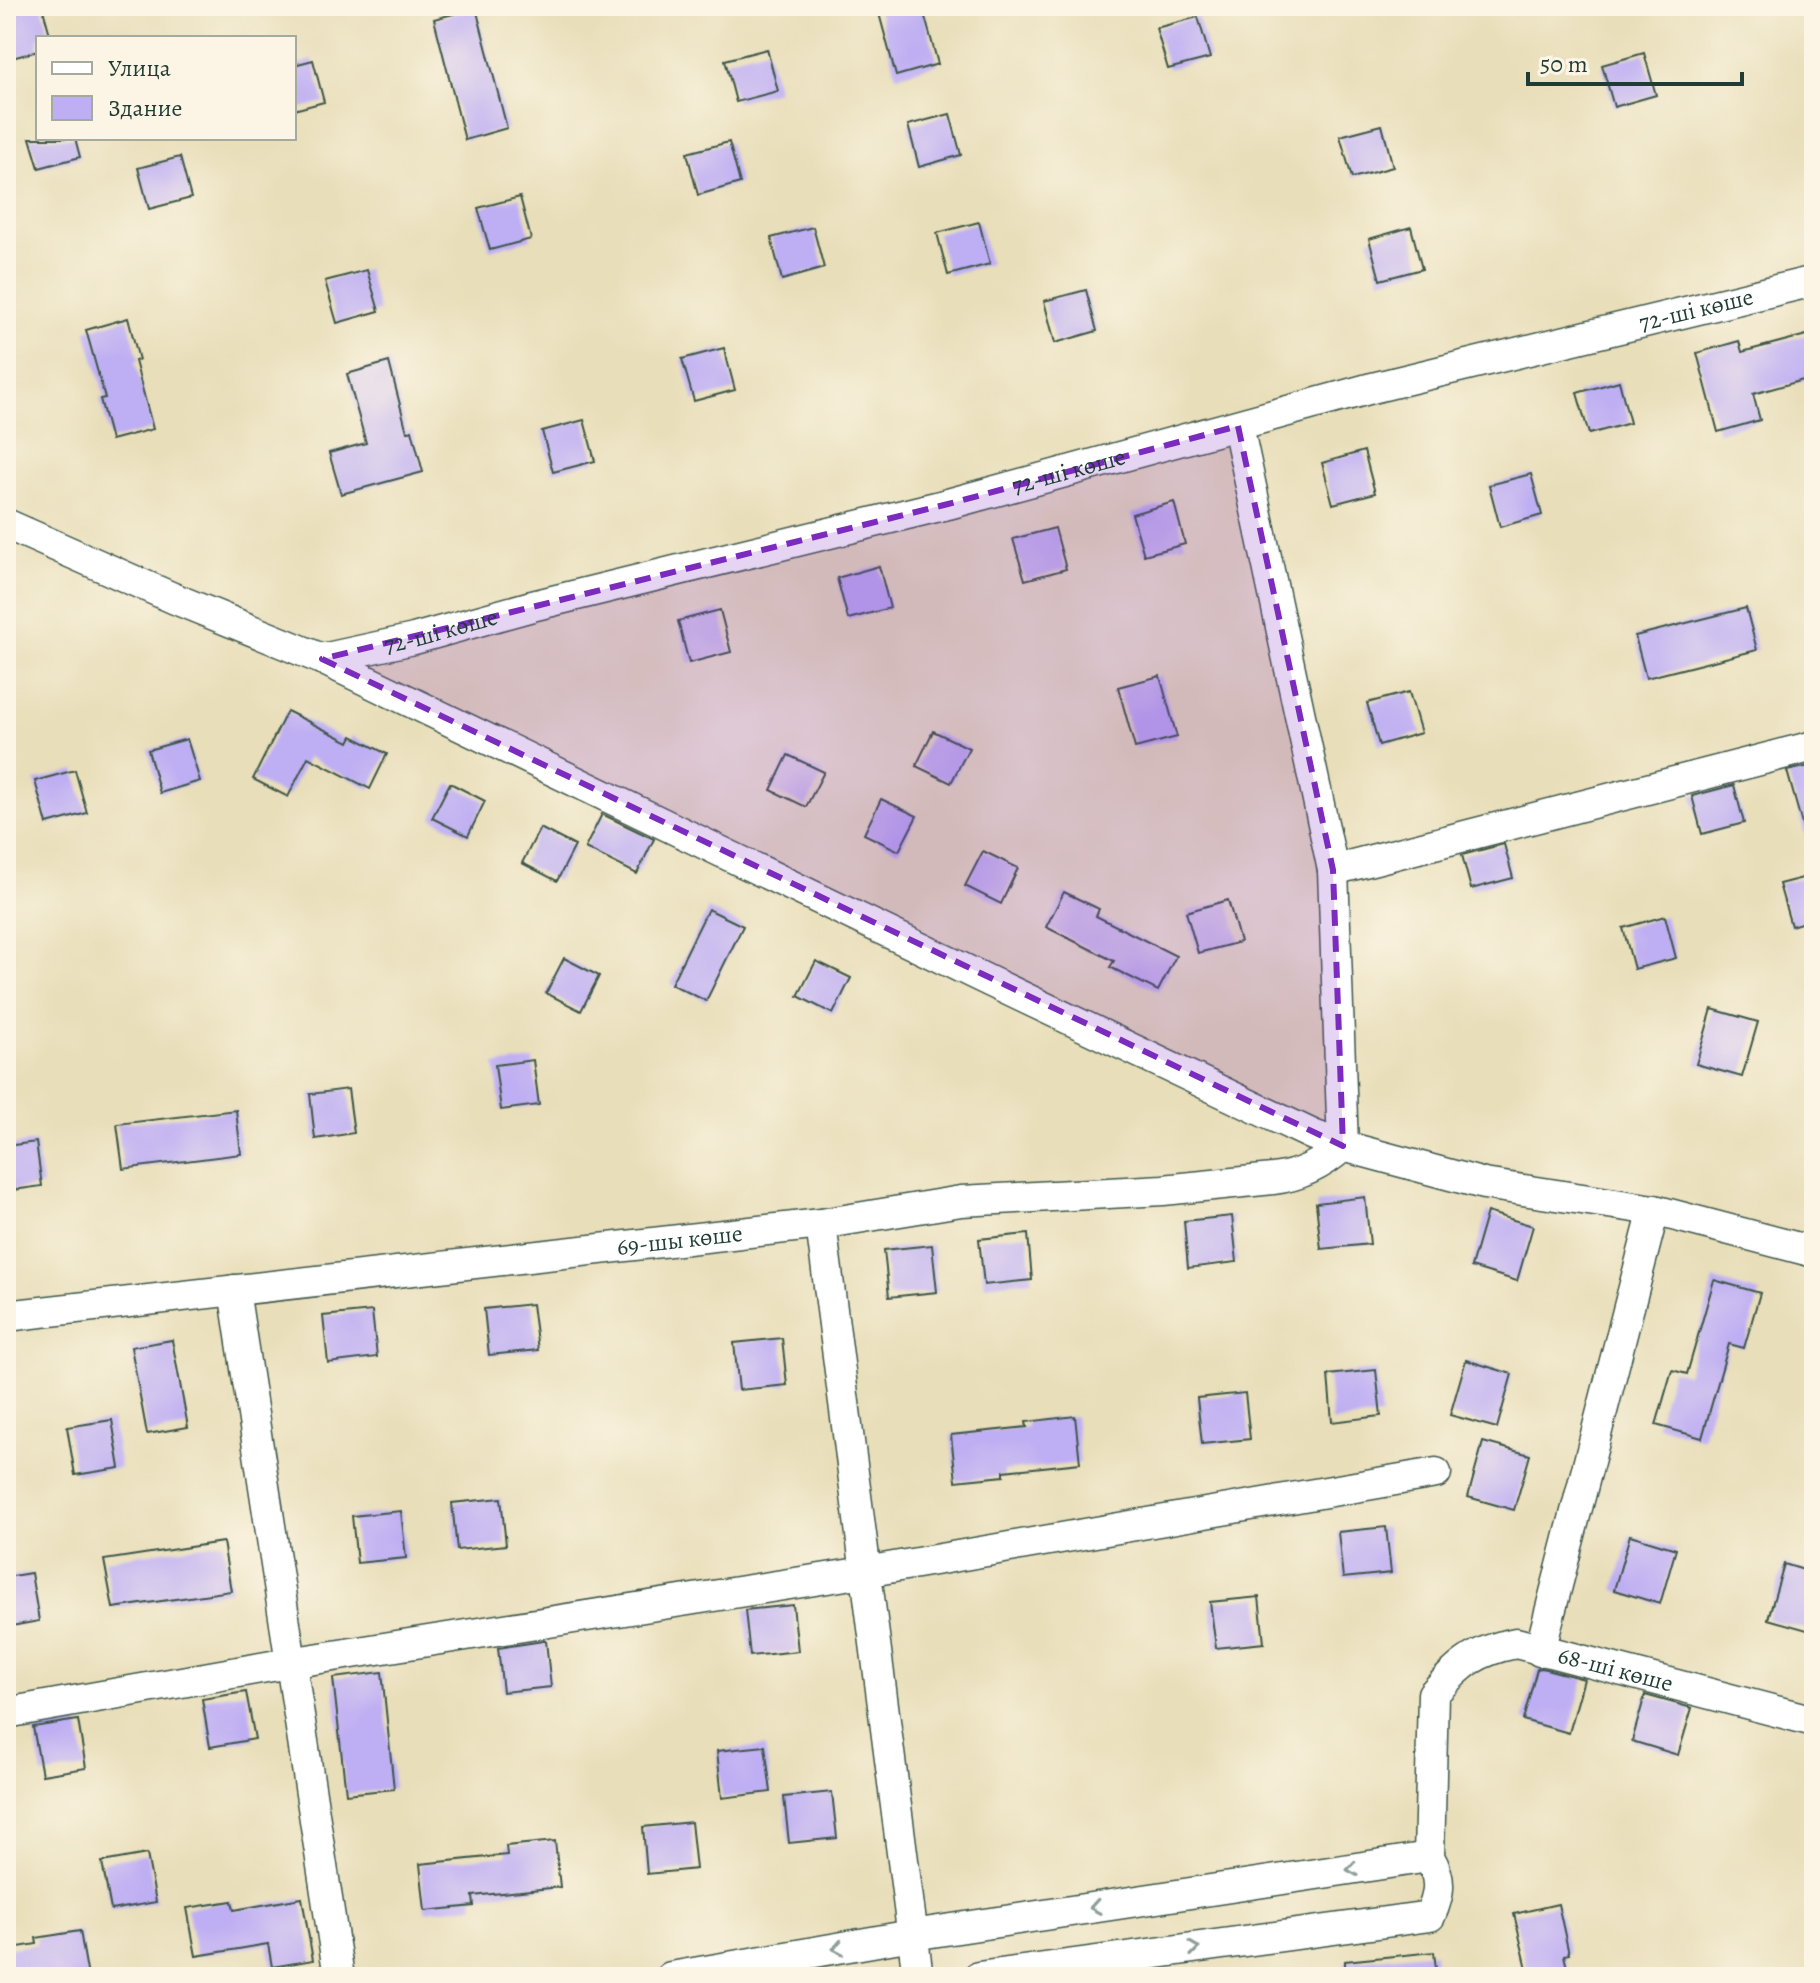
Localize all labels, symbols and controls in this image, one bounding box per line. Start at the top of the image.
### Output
legend [36,36,296,140]
scale bar [1528,36,1742,86]
text: 50 m [1540,48,1588,80]
text: Улица [108,52,171,84]
text: Здание [108,92,183,124]
street label: 72-ші көше [1636,280,1757,339]
street label: 72-ші көше [1008,440,1129,502]
street label: 72-ші көше [381,600,501,661]
street label: 69-шы көше [615,1217,744,1263]
street label: 68-ші көше [1555,1639,1677,1699]
one-way arrow [1345,1859,1359,1876]
one-way arrow [1088,1898,1102,1915]
one-way arrow [831,1938,845,1955]
one-way arrow [1188,1940,1201,1957]

